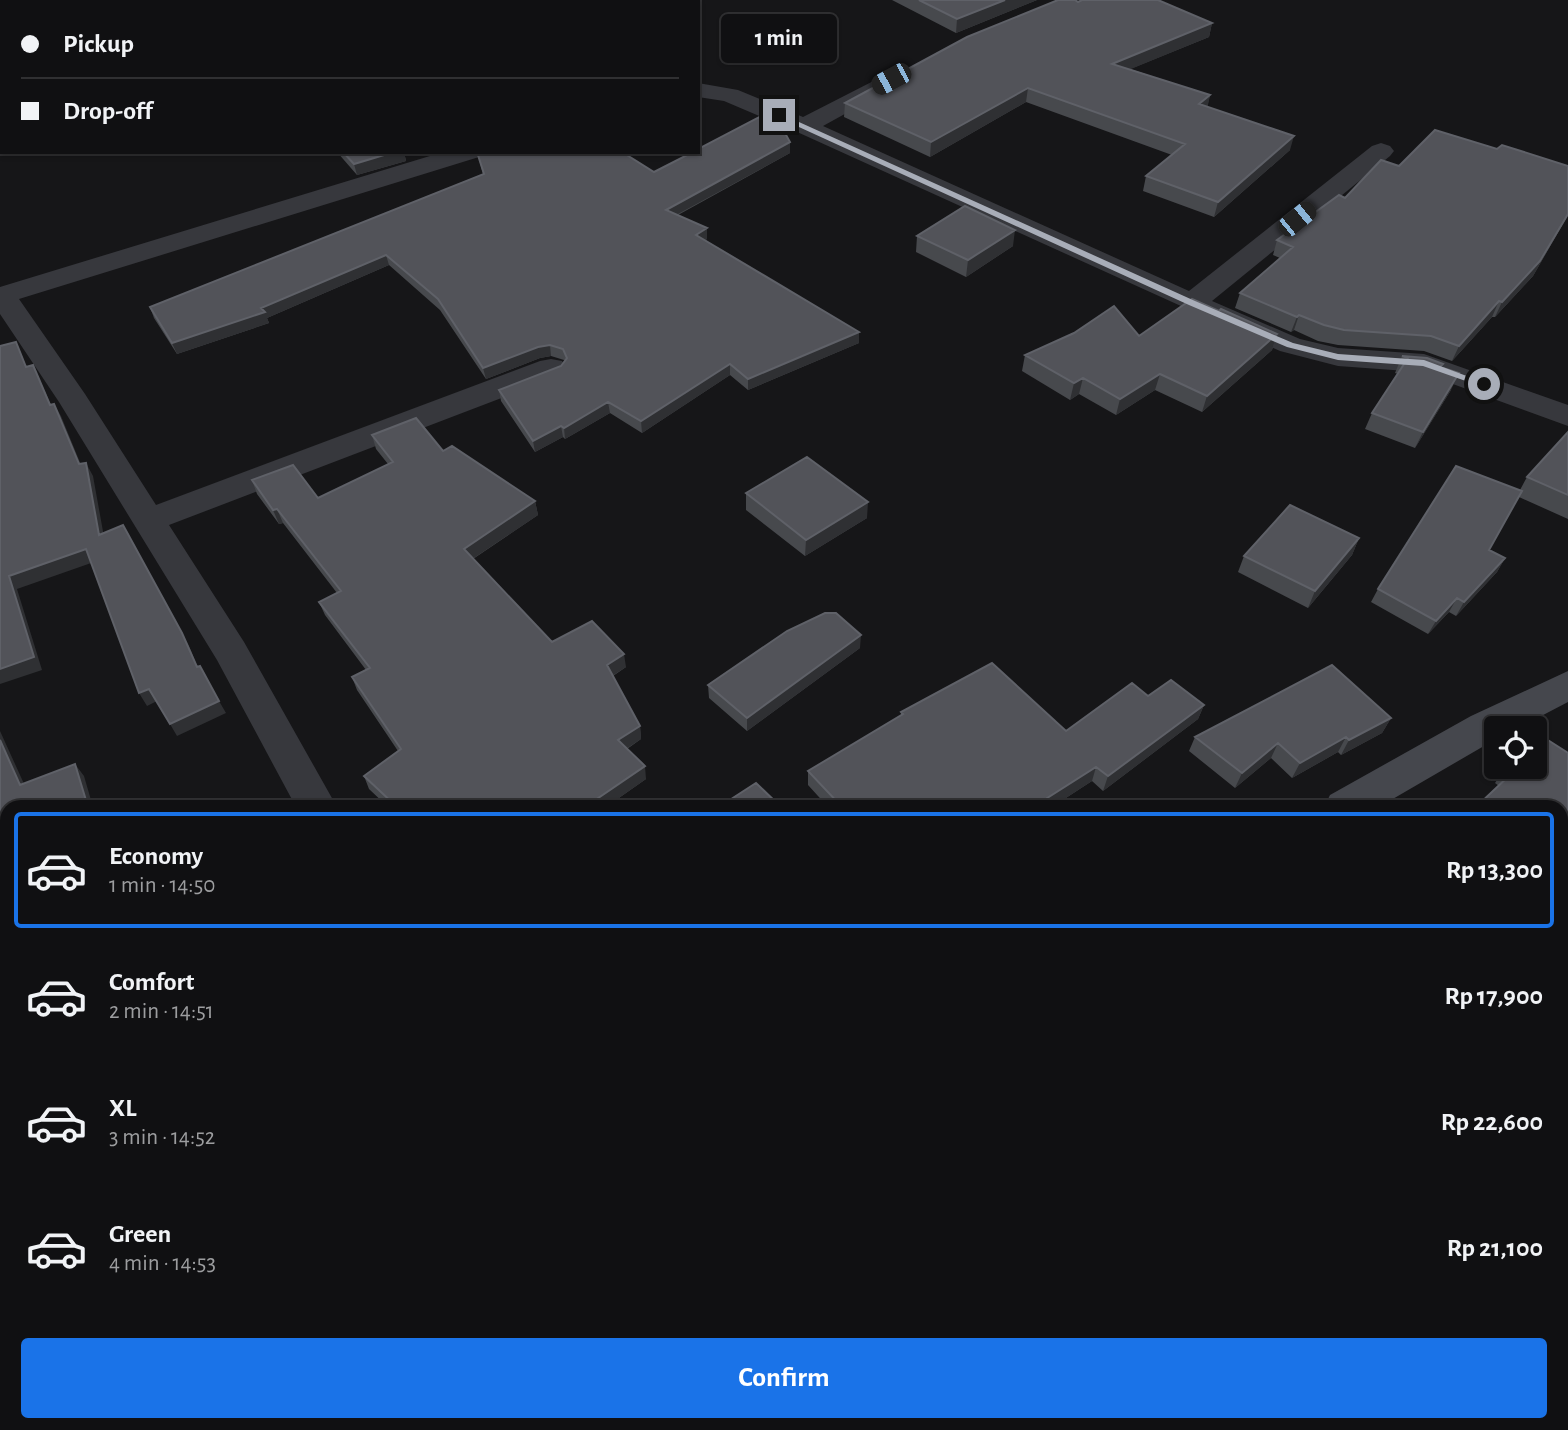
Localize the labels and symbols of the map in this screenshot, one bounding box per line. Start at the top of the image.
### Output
callout: 1 min [721,13,837,62]
car [868,60,915,98]
route end [763,99,795,131]
car [1275,198,1320,240]
route start [1468,368,1500,400]

